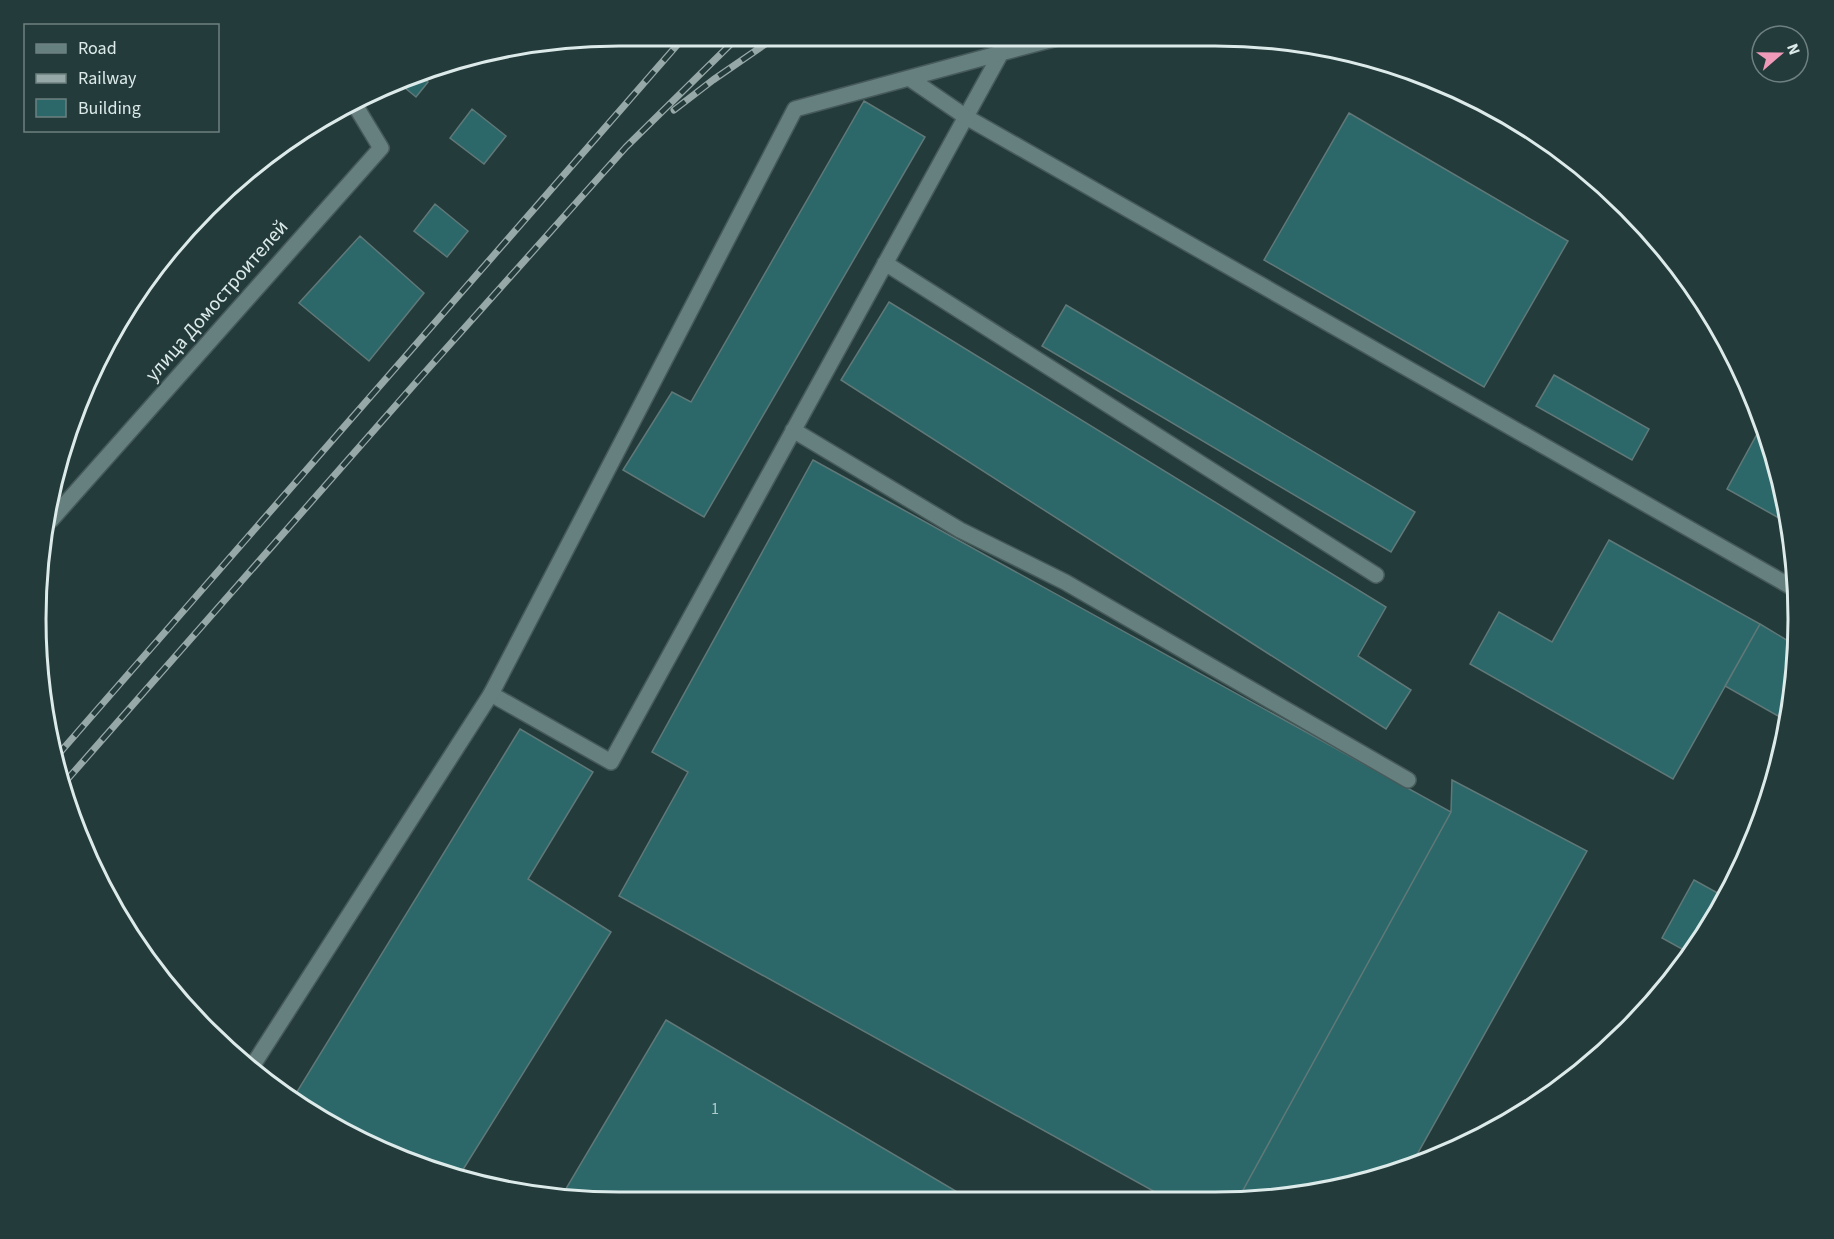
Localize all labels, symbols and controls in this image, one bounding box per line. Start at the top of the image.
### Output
legend [24,24,219,132]
north arrow [1750,24,1810,84]
text: Road [78,36,117,61]
text: N [1781,40,1805,58]
text: Railway [78,66,137,91]
text: Building [78,96,141,121]
street label: улица Домостроителей [139,214,295,388]
house number: 1 [711,1098,719,1120]

